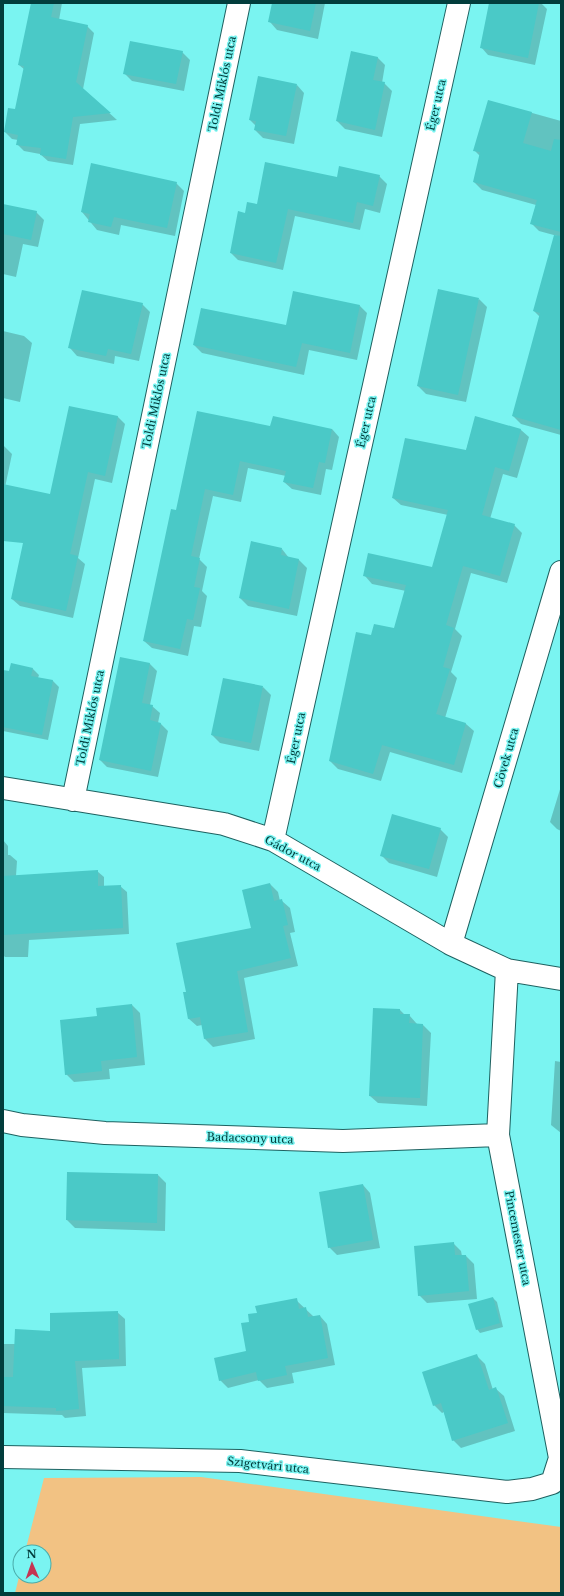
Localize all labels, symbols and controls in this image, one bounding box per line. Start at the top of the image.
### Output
street label: Toldi Miklós utca [205,34,239,133]
street label: Éger utca [423,77,449,132]
street label: Toldi Miklós utca [139,351,173,450]
street label: Éger utca [353,394,379,449]
street label: Toldi Miklós utca [73,668,107,767]
street label: Éger utca [284,710,308,765]
street label: Cövek utca [491,725,522,790]
street label: Gádor utca [262,832,324,874]
street label: Badacsony utca [206,1129,295,1147]
street label: Pincemester utca [502,1189,534,1287]
street label: Szigetvári utca [226,1454,311,1476]
north arrow [12,1544,52,1584]
text: N [26,1547,38,1561]

